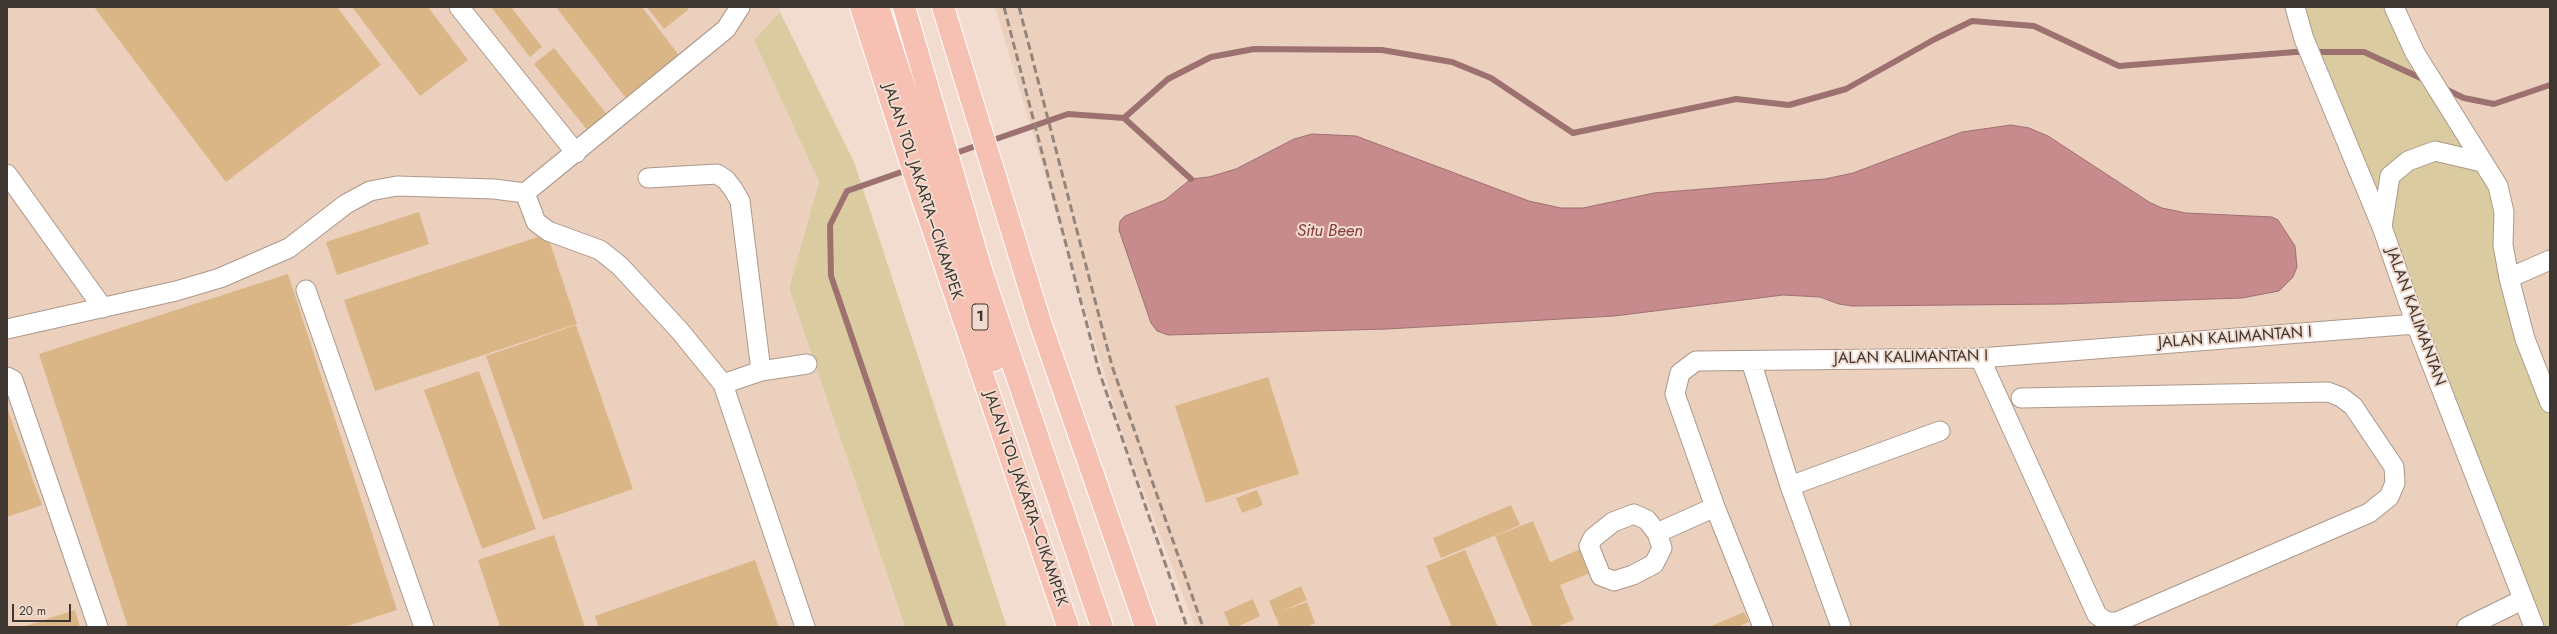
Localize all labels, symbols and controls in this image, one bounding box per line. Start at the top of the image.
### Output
street label: JALAN TOL JAKARTA–CIKAMPEK [878,81,966,303]
water label: Situ Been [1297,222,1363,242]
street label: JALAN KALIMANTAN [2381,245,2449,389]
road number: 1 [972,304,988,330]
street label: JALAN KALIMANTAN I [2158,323,2312,353]
street label: JALAN KALIMANTAN I [1834,347,1988,369]
street label: JALAN TOL JAKARTA–CIKAMPEK [979,389,1071,609]
scale bar [14,596,73,622]
text: 20 m [19,602,46,620]

